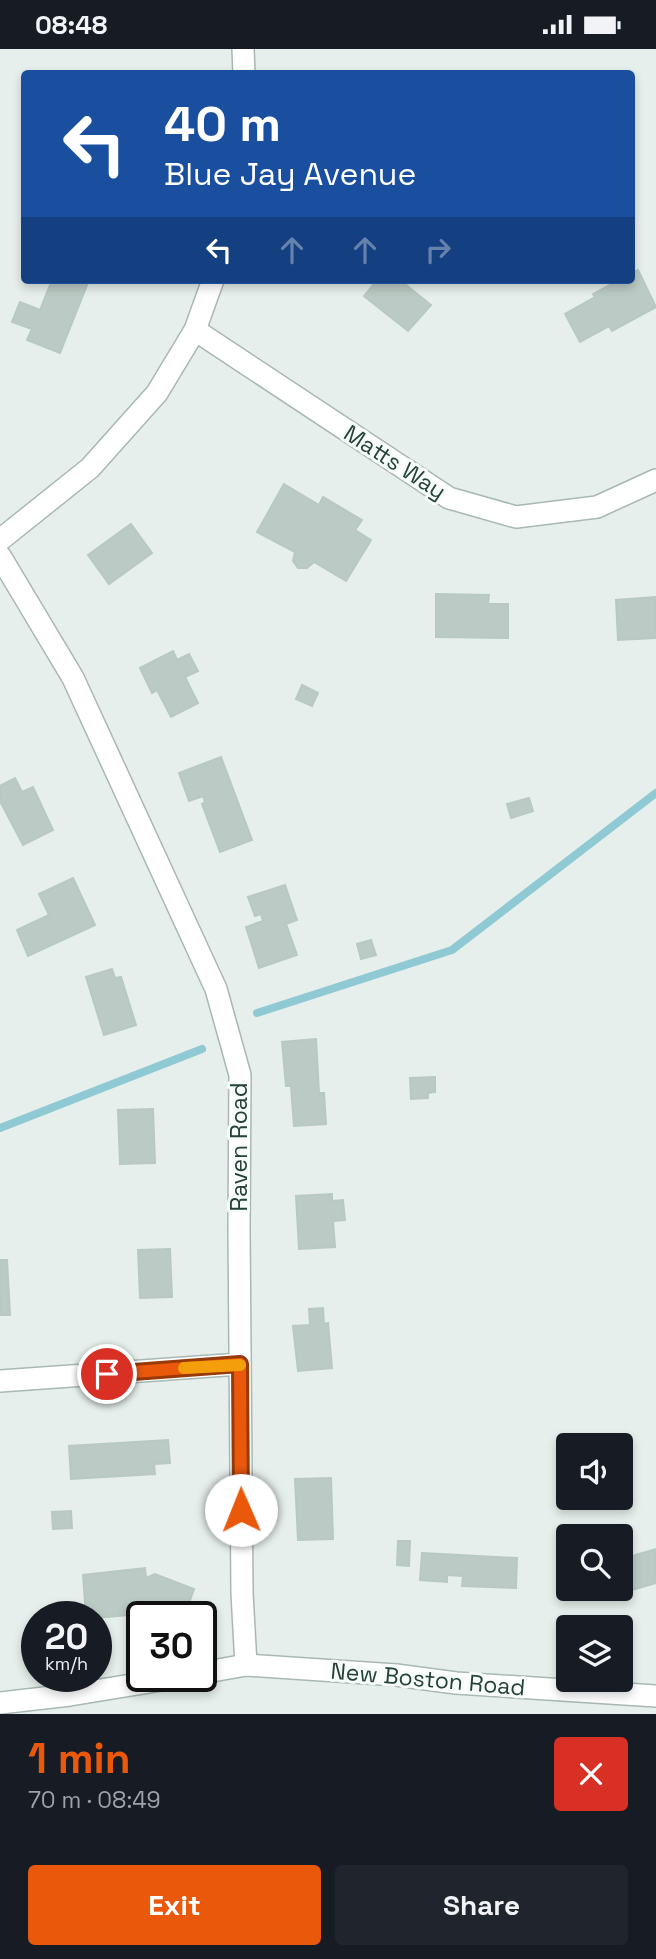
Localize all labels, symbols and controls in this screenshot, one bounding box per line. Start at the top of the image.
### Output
text: 08:48 [35,8,107,42]
text: 40 m [164,93,281,155]
icon: left [49,98,140,189]
text: Blue Jay Avenue [164,154,416,194]
icon: left [200,231,238,269]
icon: ahead [273,231,311,269]
icon: ahead [346,231,384,269]
icon: right [419,231,457,269]
street label: Matts Way [338,418,452,506]
street label: Raven Road [224,1082,254,1212]
pin [77,1344,137,1404]
icon: arrive [88,1355,126,1393]
map controls [556,1433,633,1692]
button: sound [556,1433,633,1510]
position arrow [204,1473,278,1547]
button: search [556,1524,633,1601]
speed limit sign: 30 [126,1601,217,1692]
text: 20 [45,1615,88,1659]
button: layers [556,1615,633,1692]
text: km/h [45,1652,88,1675]
street label: New Boston Road [330,1656,526,1702]
text: 1 min [28,1732,131,1785]
button: close [554,1737,628,1811]
text: 70 m · 08:49 [28,1785,161,1815]
button: Exit [28,1865,321,1945]
button: Share [335,1865,628,1945]

